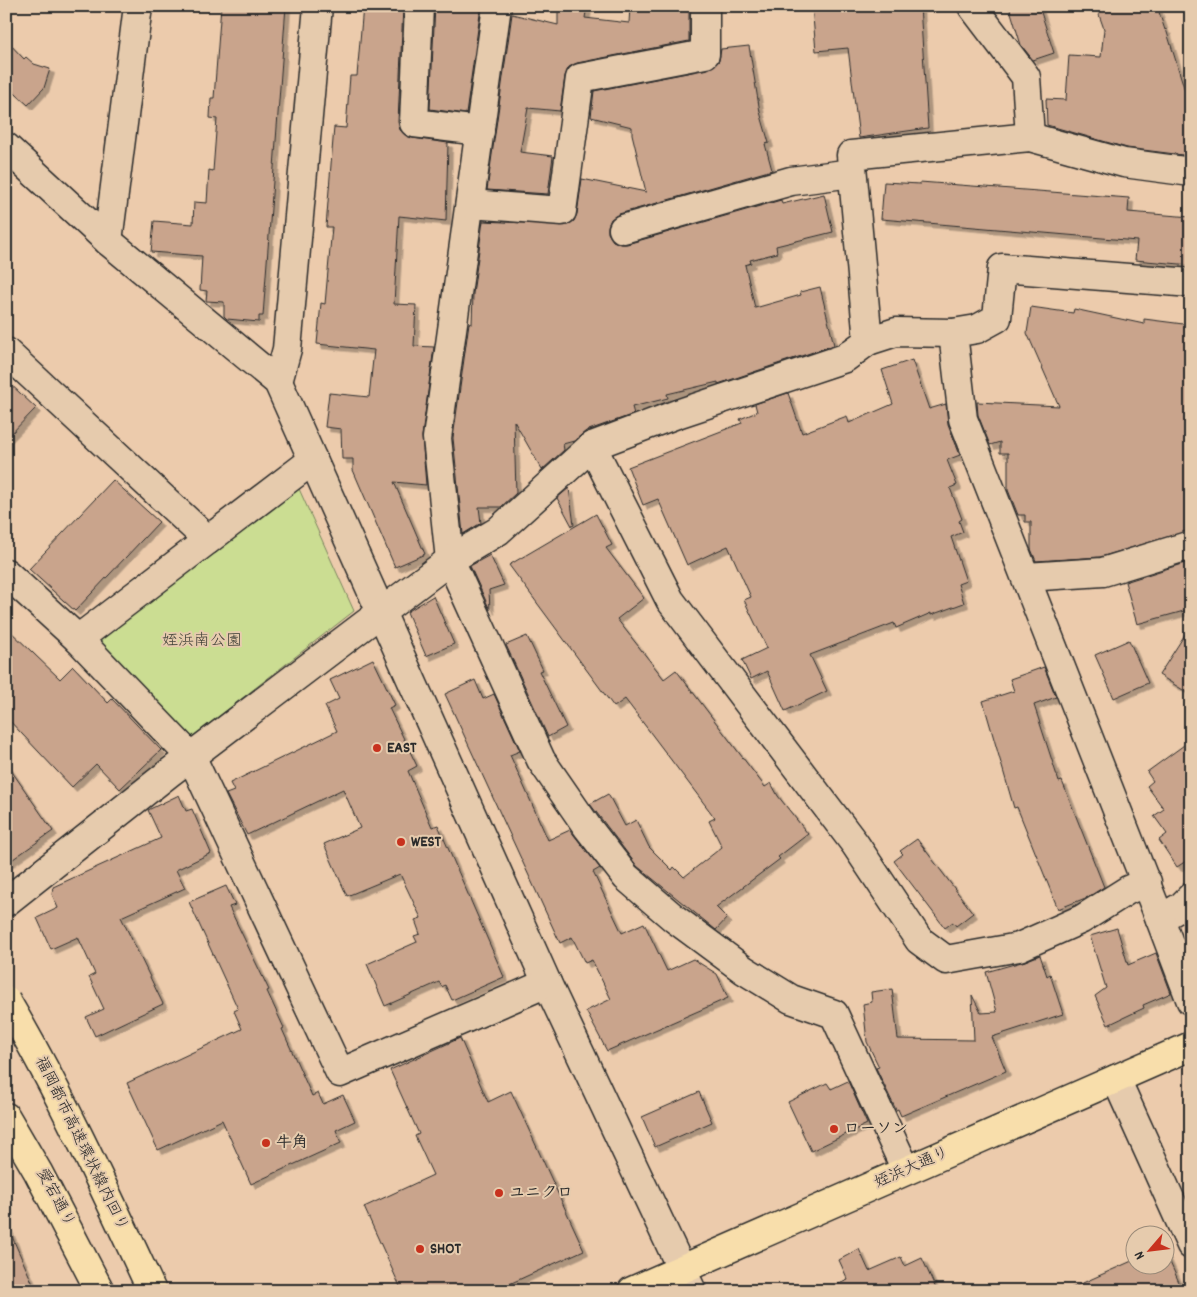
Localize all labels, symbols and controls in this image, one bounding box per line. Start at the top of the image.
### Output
park label: 姪浜南公園 [162,630,242,653]
place label: EAST [387,737,417,760]
marker: EAST [371,742,383,754]
place label: WEST [411,831,442,854]
marker: WEST [395,836,407,848]
street label: 福岡都市高速環状線内回り [29,1053,133,1235]
place label: ローソン [844,1118,908,1141]
marker: ローソン [828,1123,840,1135]
place label: 牛角 [276,1132,308,1155]
marker: 牛角 [260,1137,272,1149]
street label: 姪浜大通り [871,1141,953,1195]
street label: 愛宕通り [30,1164,80,1232]
place label: ユニクロ [509,1182,573,1205]
marker: ユニクロ [493,1187,505,1199]
north arrow [1124,1224,1174,1274]
place label: SHOT [430,1238,461,1261]
marker: SHOT [414,1243,426,1255]
text: N [1130,1247,1151,1263]

